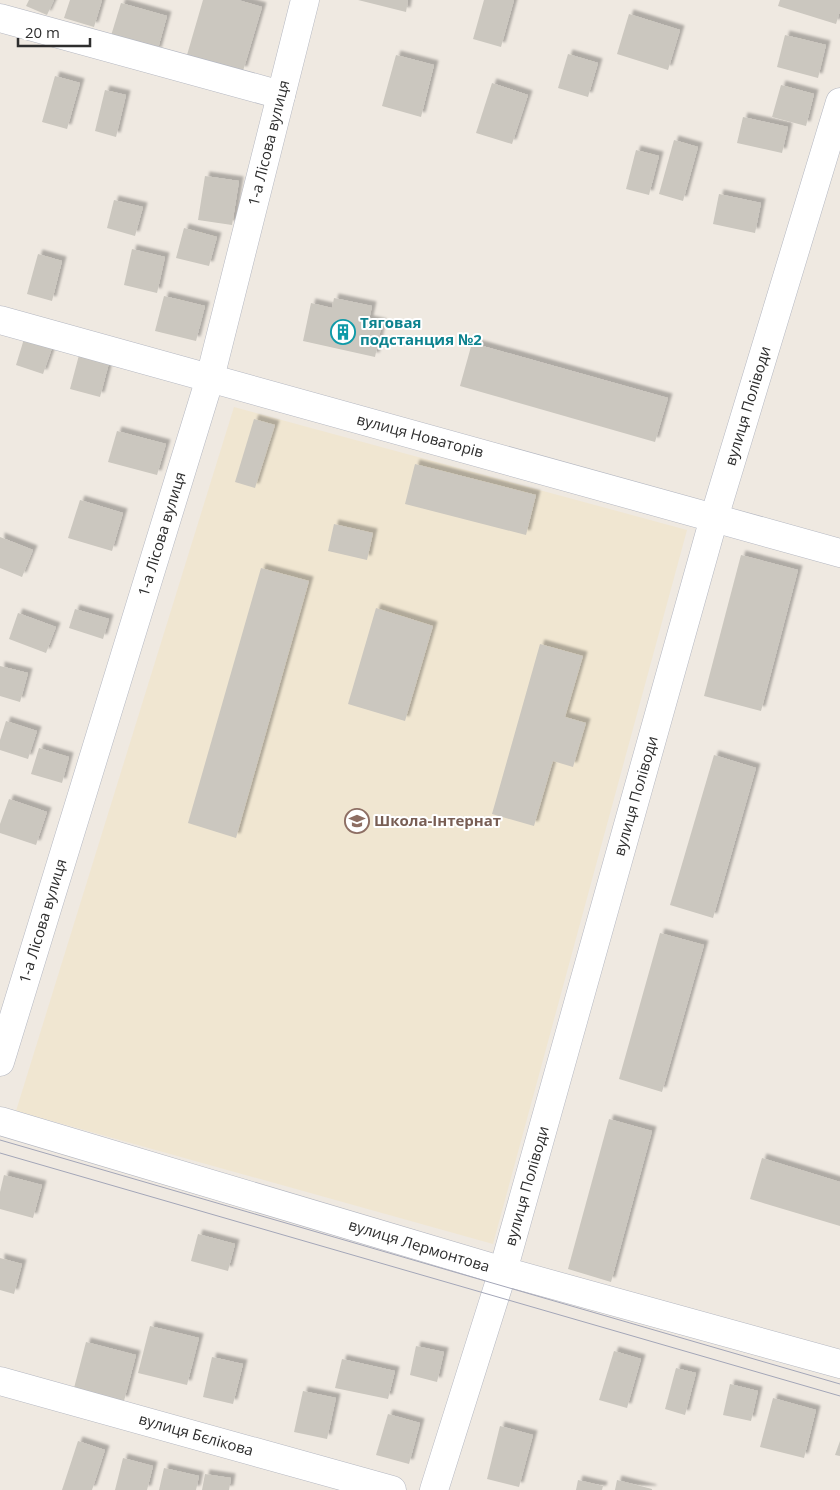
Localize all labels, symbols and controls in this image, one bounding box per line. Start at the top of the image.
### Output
scale bar [18,15,90,47]
text: 20 m [25,22,60,42]
street label: 1-а Лісова вулиця [243,78,293,208]
place label: Тяговая подстанция №2 [360,312,482,349]
building icon: Тяговая подстанция №2 [330,319,356,345]
street label: вулиця Поліводи [719,344,775,468]
street label: вулиця Новаторів [355,408,486,462]
street label: 1-а Лісова вулиця [133,469,189,598]
street label: вулиця Поліводи [608,733,662,858]
school or university icon: Школа-Інтернат [344,808,370,834]
place label: Школа-Інтернат [374,810,501,830]
street label: 1-а Лісова вулиця [14,856,70,985]
street label: вулиця Поліводи [499,1123,553,1248]
street label: вулиця Лермонтова [346,1214,492,1276]
street label: вулиця Бєлікова [137,1408,256,1460]

